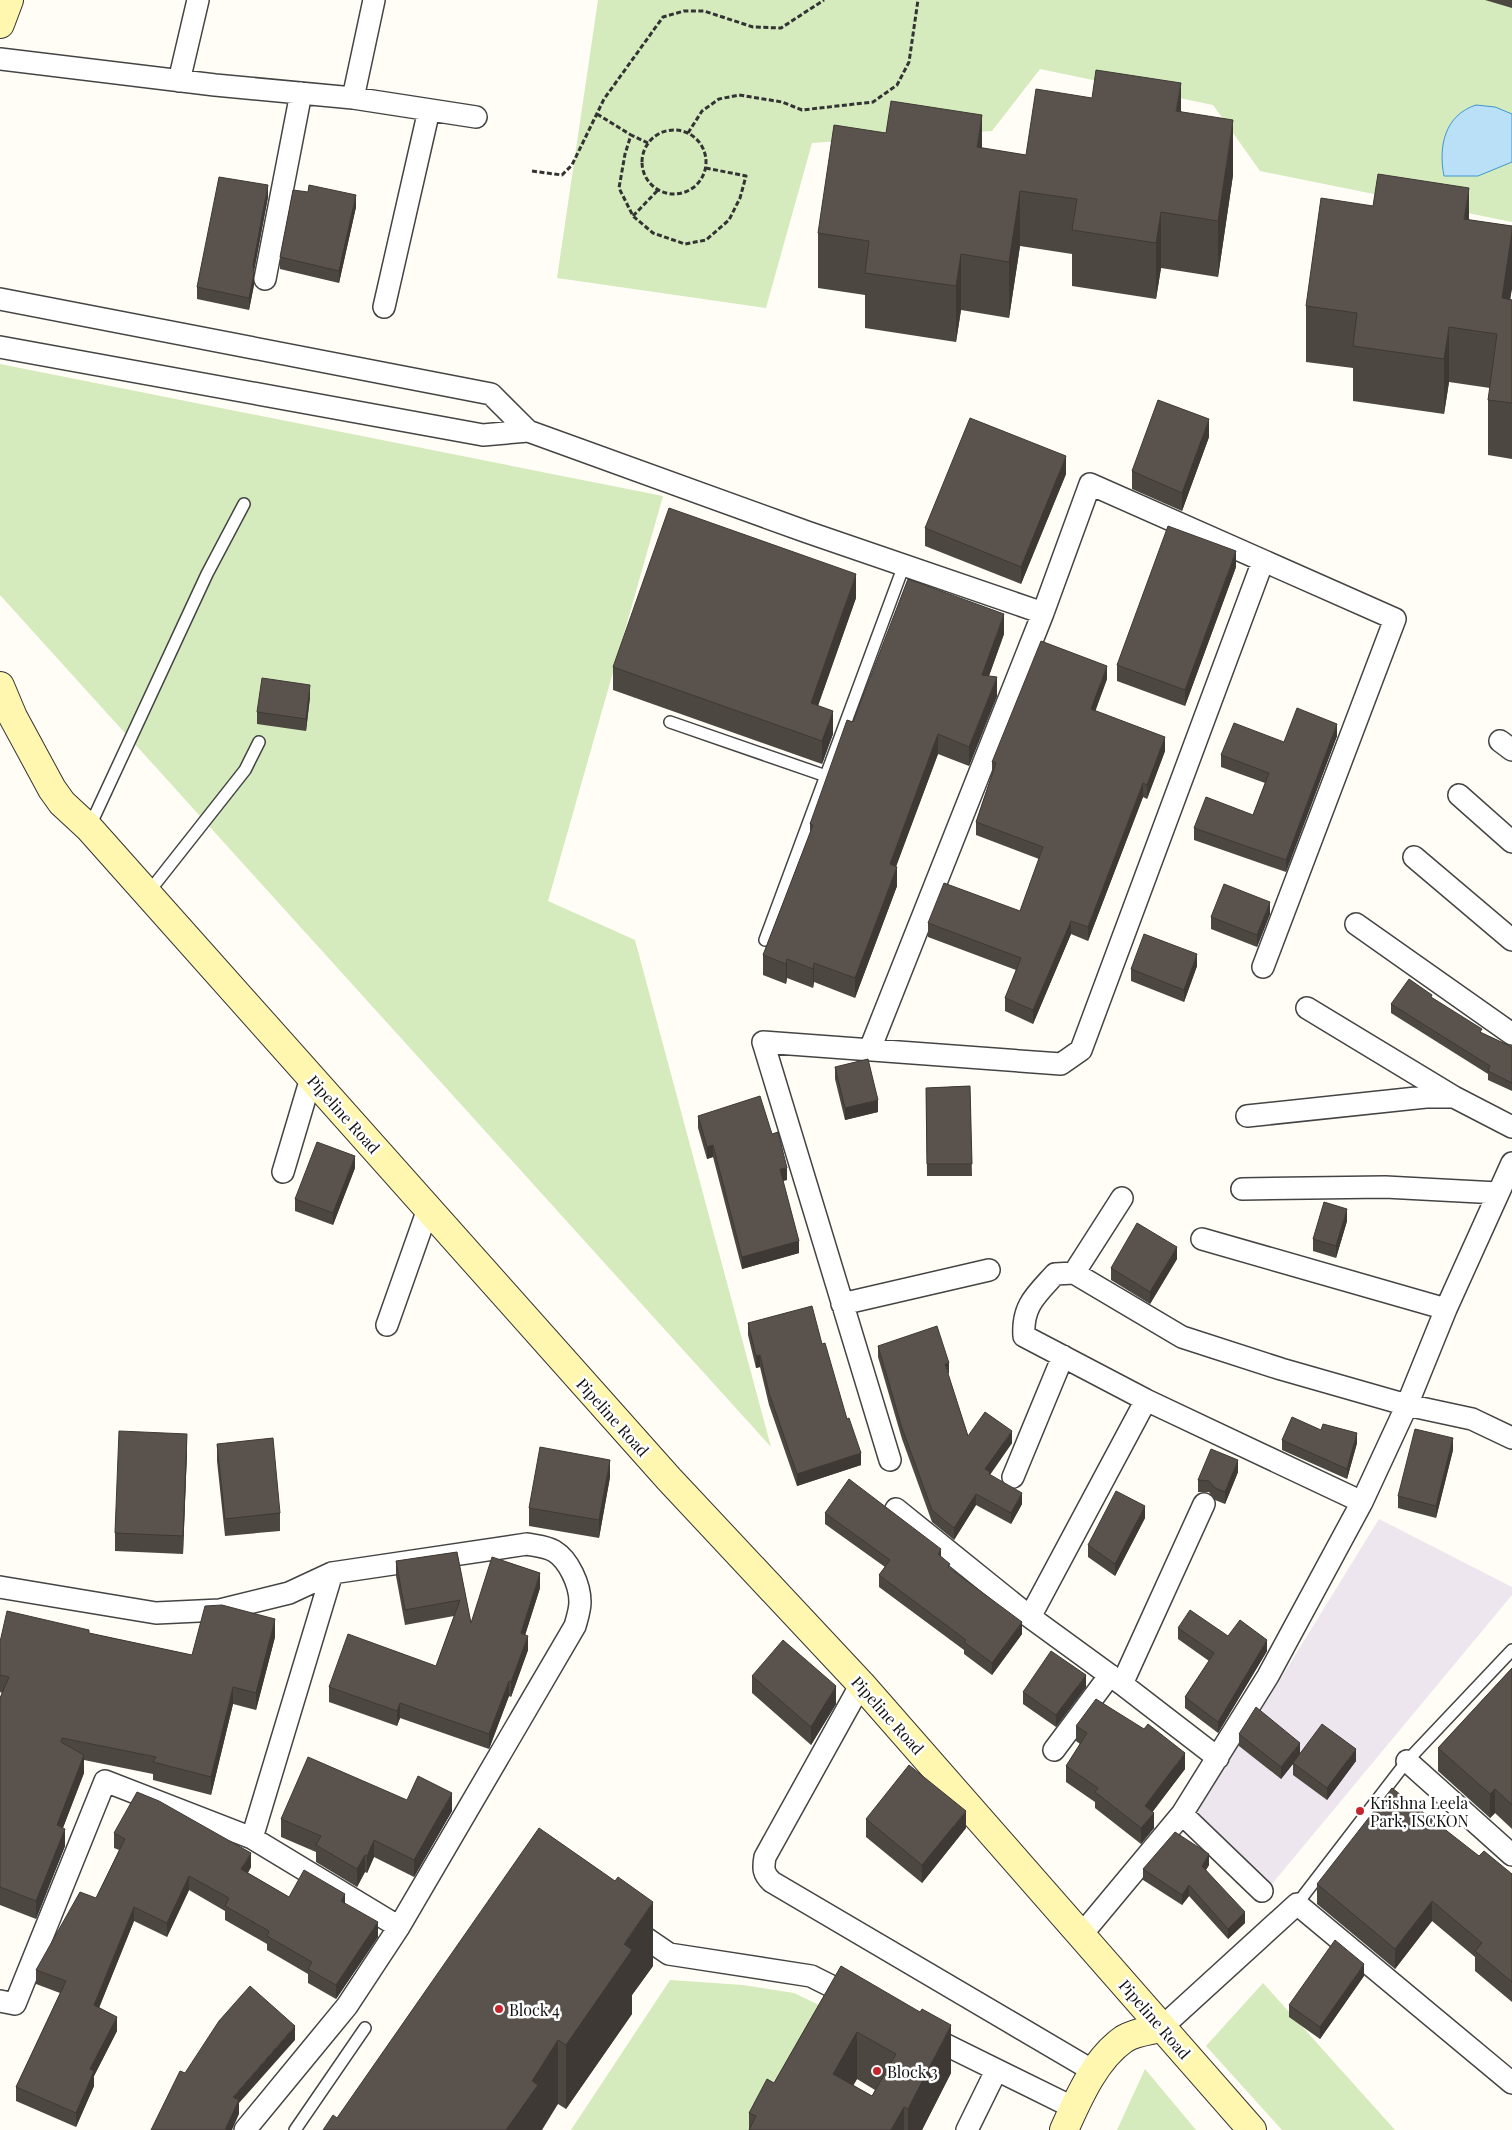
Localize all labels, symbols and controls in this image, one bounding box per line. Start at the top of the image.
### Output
street label: Pipeline Road [303,1070,385,1158]
street label: Pipeline Road [572,1373,654,1461]
street label: Pipeline Road [847,1671,929,1759]
place label: Krishna Leela Park, ISCKON [1370,1792,1469,1831]
marker: Krishna Leela Park, ISCKON [1354,1805,1366,1817]
street label: Pipeline Road [1115,1975,1195,2063]
place label: Block 4 [509,1999,560,2020]
marker: Block 4 [493,2003,505,2015]
place label: Block 3 [887,2061,938,2082]
marker: Block 3 [871,2065,883,2077]

